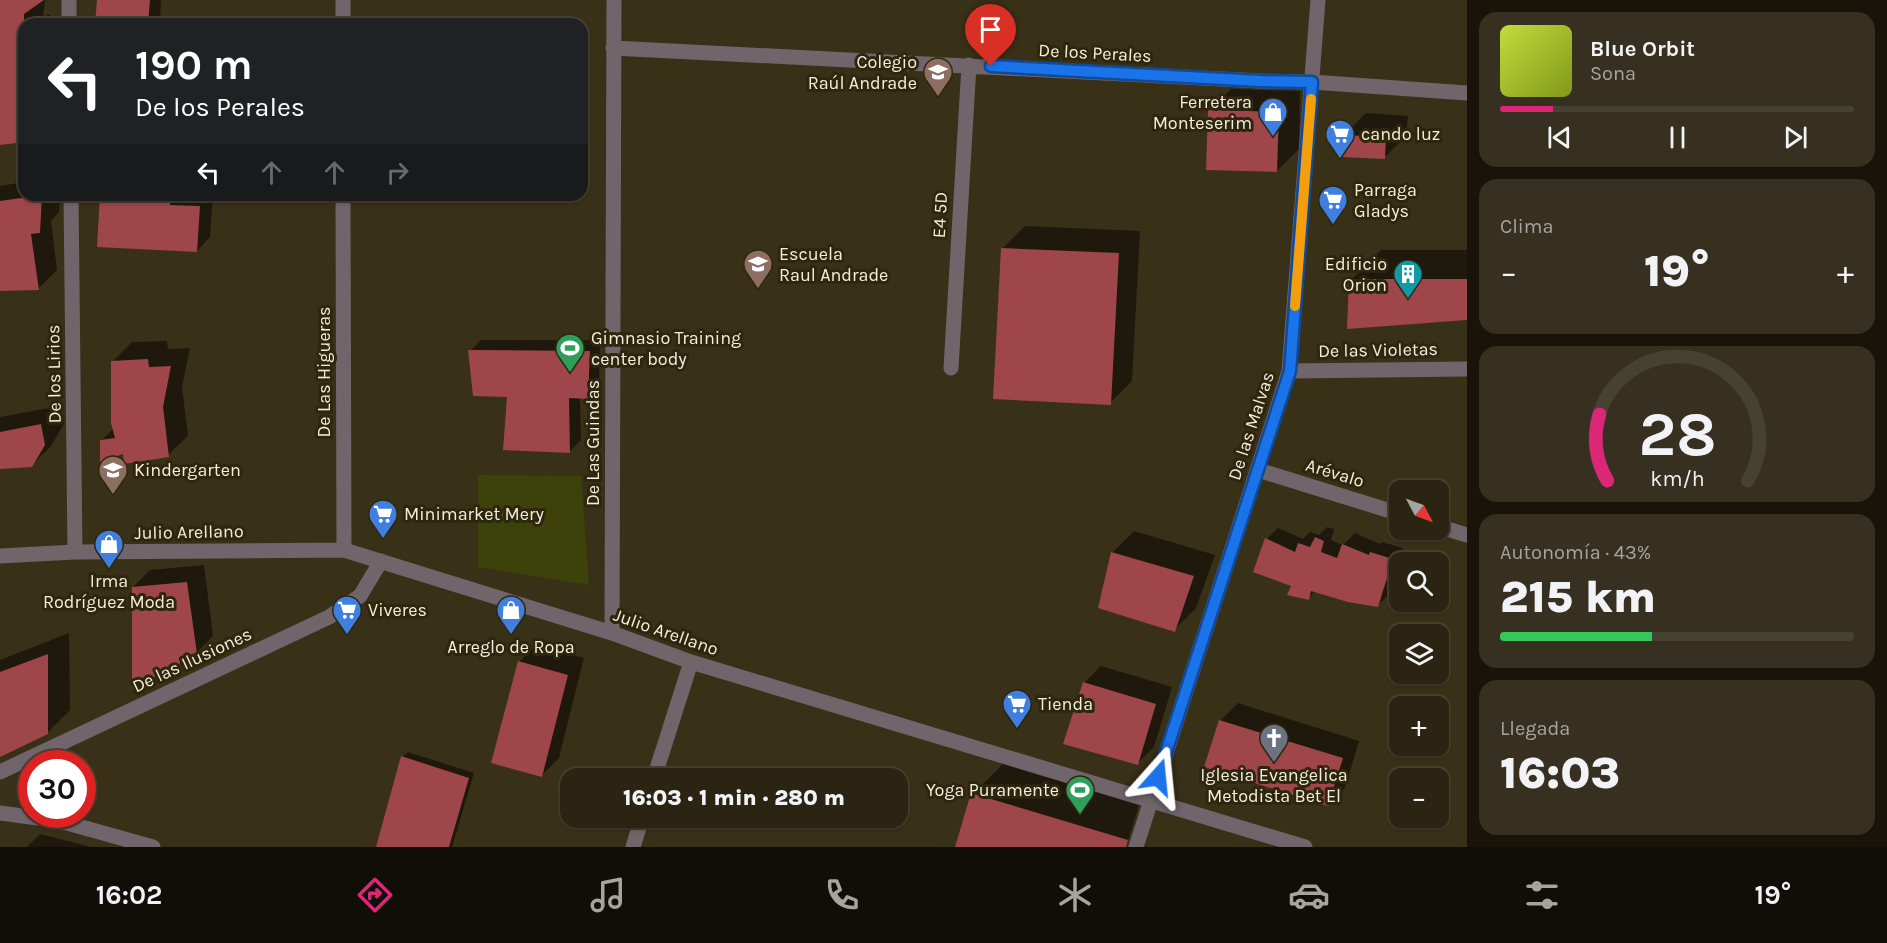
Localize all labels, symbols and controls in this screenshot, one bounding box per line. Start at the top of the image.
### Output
pin [965,4,1016,66]
icon: arrive [974,13,1007,46]
text: Blue Orbit [1590,36,1695,62]
street label: De los Perales [1038,39,1152,67]
text: 190 m [135,40,253,90]
icon: left [36,42,114,120]
place label: Colegio Raúl Andrade [808,51,917,94]
school or university icon: Colegio Raúl Andrade [922,56,954,98]
text: Sona [1590,62,1636,85]
text: De los Perales [135,91,305,123]
place label: Ferretera Monteserim [1153,91,1252,134]
shop icon: Ferretera Monteserim [1257,96,1289,138]
supermarket icon: cando luz [1324,118,1356,160]
icon: previous [1543,121,1576,154]
icon: pause [1661,121,1694,154]
icon: next [1779,121,1812,154]
place label: cando luz [1361,123,1440,145]
icon: left [192,156,225,189]
icon: ahead [255,156,288,189]
icon: ahead [318,156,351,189]
icon: right [381,156,414,189]
place label: Parraga Gladys [1354,179,1417,222]
supermarket icon: Parraga Gladys [1317,184,1349,226]
street label: E4 5D [928,191,952,239]
text: Clima [1500,215,1554,238]
place label: Escuela Raul Andrade [779,243,888,286]
text: 19° [1644,245,1710,297]
school or university icon: Escuela Raul Andrade [742,248,774,290]
place label: Edificio Orion [1325,253,1387,296]
text: − [1500,253,1517,291]
text: + [1837,253,1854,291]
building icon: Edificio Orion [1392,258,1424,300]
street label: De Las Higueras [313,306,335,438]
street label: De los Lirios [42,324,66,424]
place label: Gimnasio Training center body [591,327,741,370]
sports icon: Gimnasio Training center body [554,332,586,374]
street label: De las Violetas [1318,338,1438,362]
street label: De las Malvas [1223,369,1279,483]
street label: De Las Guindas [582,380,604,506]
text: 28 [1638,398,1716,471]
school or university icon: Kindergarten [97,454,129,496]
street label: Arévalo [1303,454,1367,492]
place label: Kindergarten [134,459,241,481]
text: km/h [1650,466,1704,491]
north arrow [1389,480,1449,540]
map controls [1389,480,1449,828]
supermarket icon: Minimarket Mery [367,498,399,540]
place label: Minimarket Mery [404,503,545,525]
street label: Julio Arellano [134,520,244,544]
shop icon: Irma Rodríguez Moda [93,528,125,570]
text: Autonomía · 43% [1500,541,1651,564]
button: search [1389,552,1449,612]
place label: Irma Rodríguez Moda [43,570,175,613]
text: 215 km [1500,571,1656,623]
supermarket icon: Viveres [331,594,363,636]
shop icon: Arreglo de Ropa [495,594,527,636]
place label: Viveres [368,599,427,621]
street label: Julio Arellano [611,604,721,660]
street label: De las Ilusiones [129,623,255,697]
button: layers [1389,624,1449,684]
place label: Arreglo de Ropa [447,636,575,658]
supermarket icon: Tienda [1001,688,1033,730]
place label: Tienda [1038,693,1093,715]
button: + [1389,696,1449,756]
text: Llegada [1500,717,1570,740]
church icon: Iglesia Evangelica Metodista Bet El [1258,722,1290,764]
position arrow [1126,745,1190,809]
text: 16:03 [1500,747,1620,799]
speed limit sign: 30 [18,750,96,828]
place label: Iglesia Evangelica Metodista Bet El [1200,764,1348,807]
button: − [1389,768,1449,828]
sports icon: Yoga Puramente [1064,774,1096,816]
place label: Yoga Puramente [926,779,1059,801]
text: 16:03 · 1 min · 280 m [623,785,845,811]
icon: directions [354,874,396,916]
icon: music [587,874,629,916]
icon: phone [821,874,863,916]
icon: climate [1054,874,1096,916]
icon: car [1288,874,1330,916]
icon: filters [1521,874,1563,916]
text: 16:02 [96,879,162,911]
text: 19° [1755,879,1791,911]

